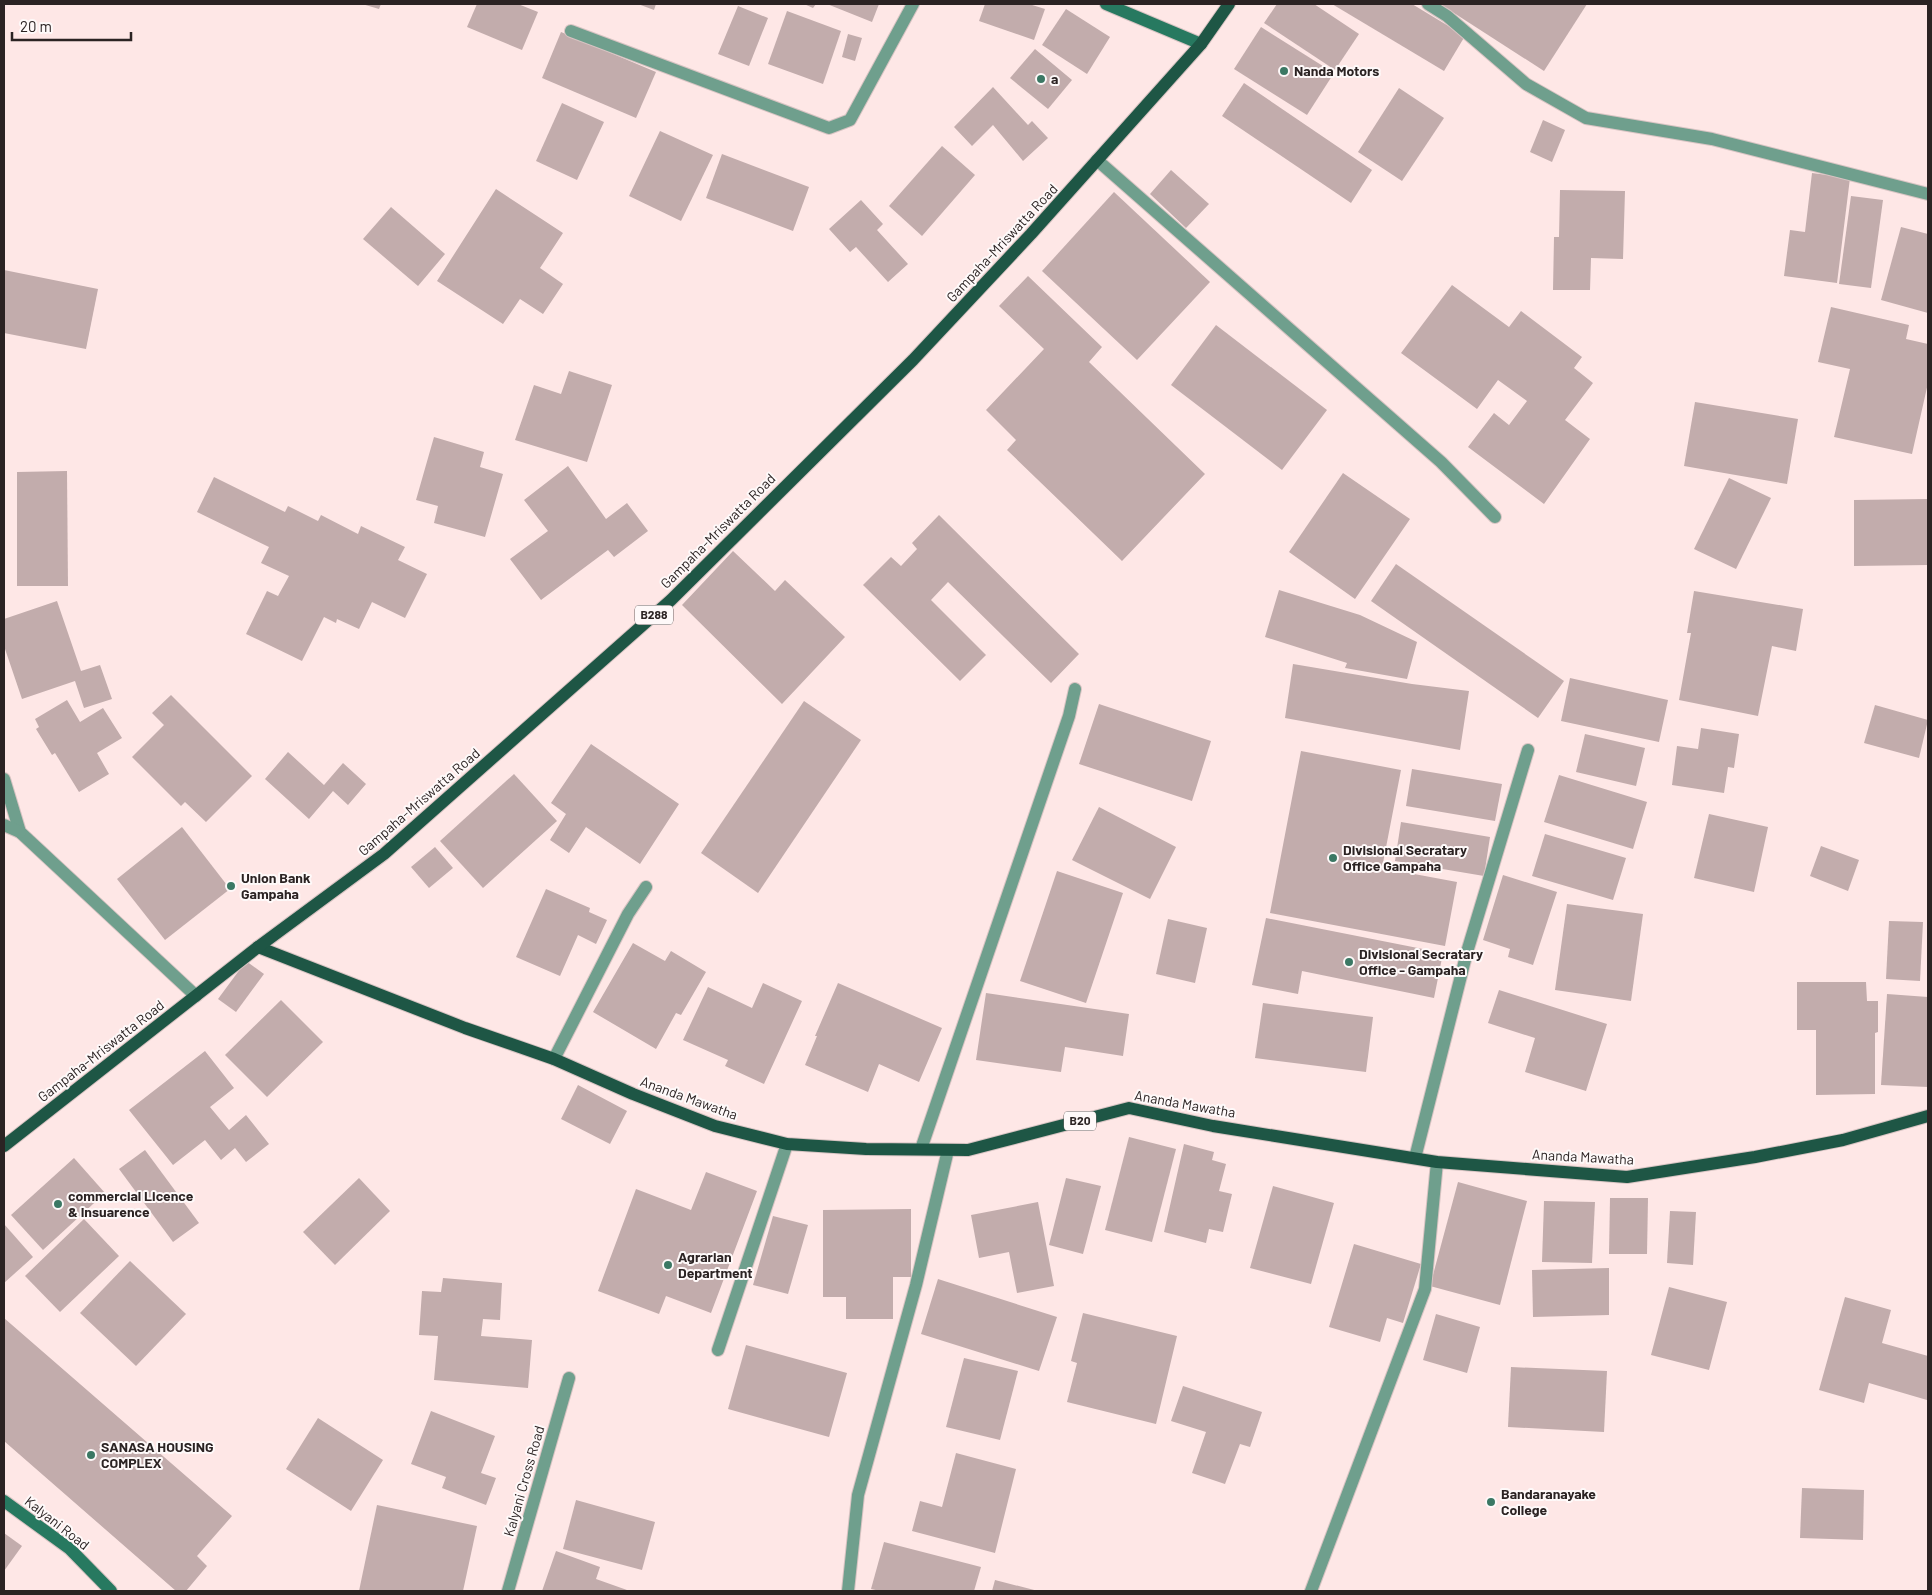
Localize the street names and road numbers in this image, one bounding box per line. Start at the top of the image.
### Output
street label: Gampaha-Mriswatta Road [942,180,1061,305]
street label: Gampaha-Mriswatta Road [657,470,779,592]
road number: B288 [635,606,673,624]
street label: Gampaha-Mriswatta Road [354,744,483,859]
street label: Gampaha-Mriswatta Road [34,996,167,1105]
street label: Ananda Mawatha [638,1072,740,1123]
street label: Ananda Mawatha [1133,1086,1237,1121]
road number: B20 [1064,1112,1096,1130]
street label: Ananda Mawatha [1532,1145,1634,1168]
street label: Kalyani Cross Road [500,1424,547,1538]
street label: Kalyani Road [22,1492,93,1553]

